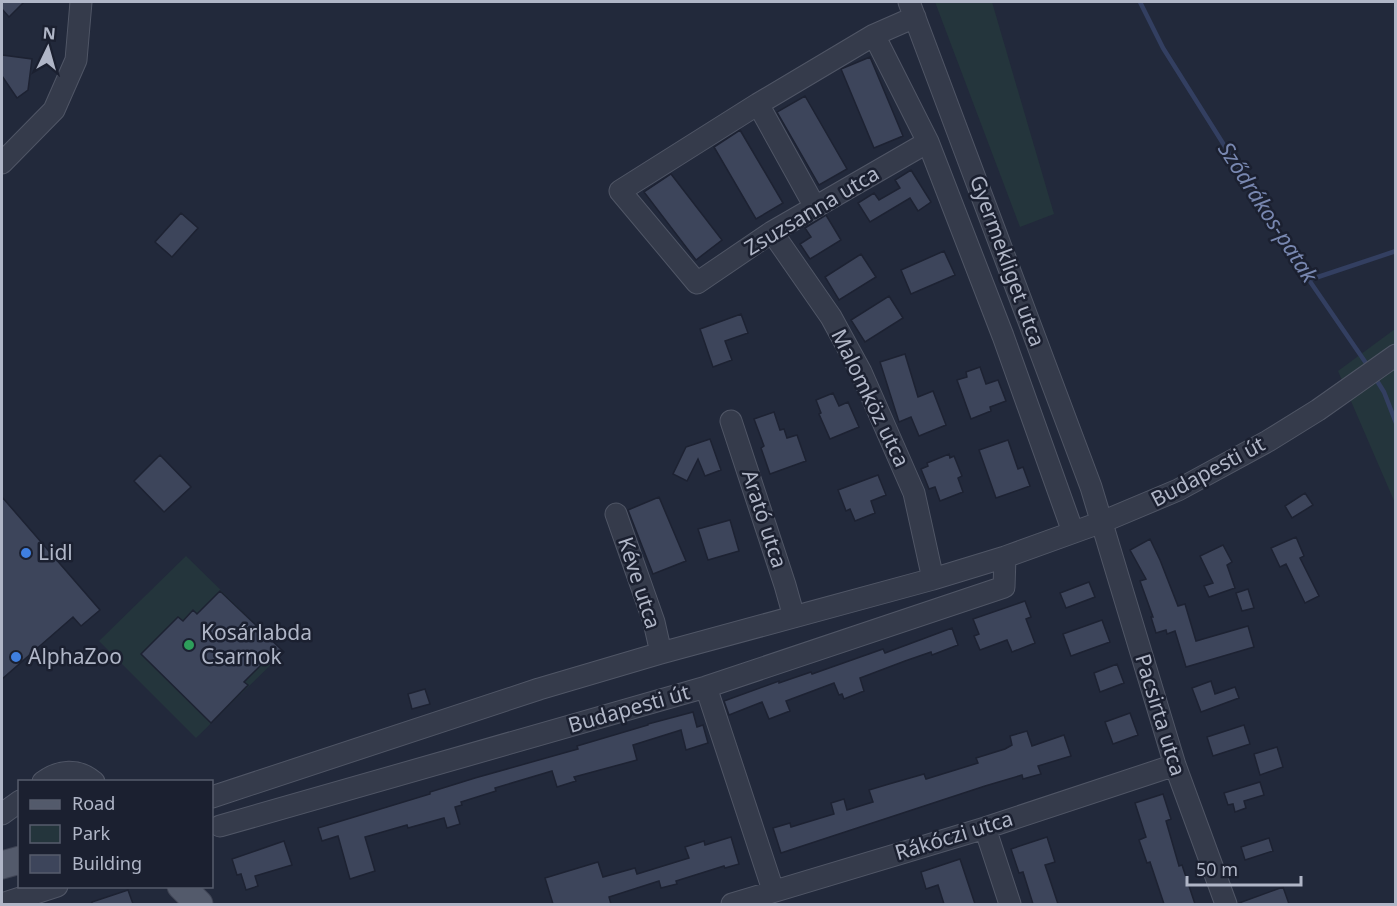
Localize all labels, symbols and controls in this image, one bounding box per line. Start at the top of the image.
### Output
north arrow [18,18,78,78]
text: N [42,22,57,45]
water label: Sződrákos-patak [1212,135,1326,288]
street label: Zsuzsanna utca [739,159,884,261]
street label: Gyermekliget utca [964,171,1052,350]
street label: Malomköz utca [825,324,916,471]
street label: Budapesti út [1146,429,1270,513]
street label: Arató utca [736,466,794,571]
street label: Kéve utca [612,533,668,632]
place label: Lidl [38,538,73,566]
marker: Lidl [19,546,33,560]
place label: Kosárlabda Csarnok [201,618,312,670]
marker: Kosárlabda Csarnok [182,638,196,652]
place label: AlphaZoo [28,642,122,670]
marker: AlphaZoo [9,650,23,664]
street label: Pacsirta utca [1129,650,1193,779]
street label: Budapesti út [565,677,693,739]
legend [18,780,213,888]
text: Road [72,791,115,815]
street label: Rákóczi utca [891,804,1016,866]
text: Park [72,821,110,845]
scale bar [1187,849,1301,887]
text: Building [72,851,142,875]
text: 50 m [1196,857,1238,881]

